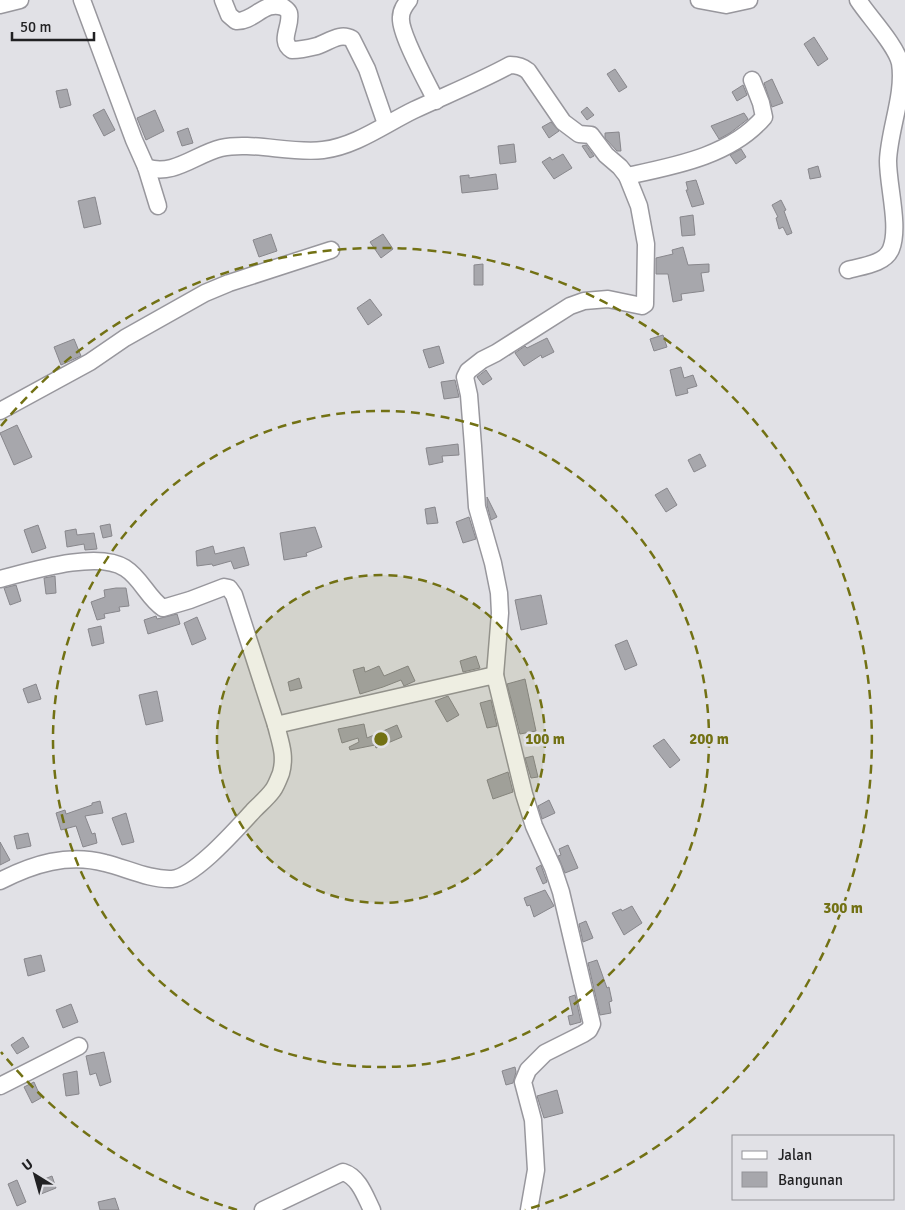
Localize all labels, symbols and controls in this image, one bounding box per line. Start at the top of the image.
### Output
scale bar [12,10,95,42]
text: 50 m [20,18,51,36]
centre of rings [372,730,390,748]
text: 100 m [525,730,565,748]
text: 200 m [689,730,729,748]
text: 300 m [823,899,863,917]
legend [732,1135,895,1200]
text: Jalan [778,1146,812,1164]
north arrow [10,1150,60,1200]
text: U [19,1155,36,1175]
text: Bangunan [778,1171,843,1189]

